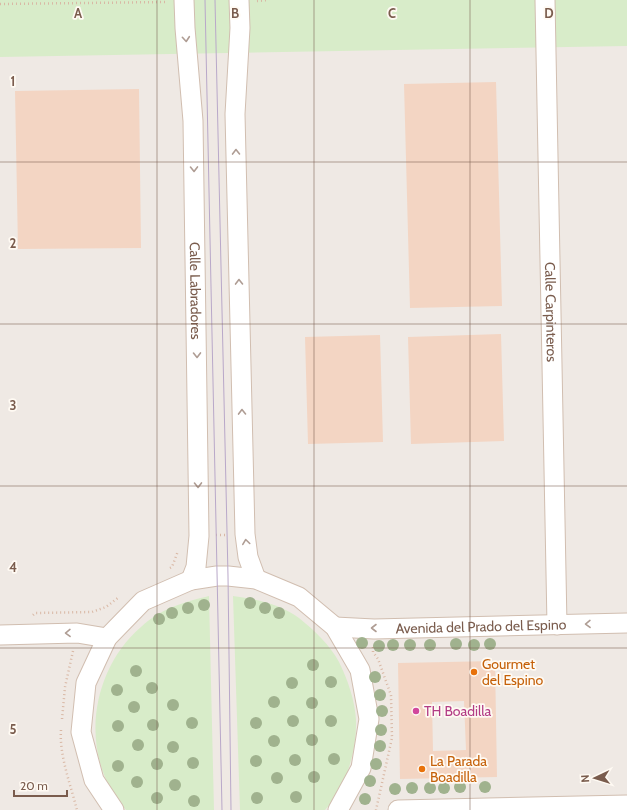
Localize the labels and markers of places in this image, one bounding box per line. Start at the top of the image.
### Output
place label: Gourmet del Espino [482,655,543,689]
marker: Gourmet del Espino [469,667,479,677]
place label: TH Boadilla [424,702,492,720]
marker: TH Boadilla [411,706,421,716]
place label: La Parada Boadilla [430,752,487,786]
marker: La Parada Boadilla [417,764,427,774]

